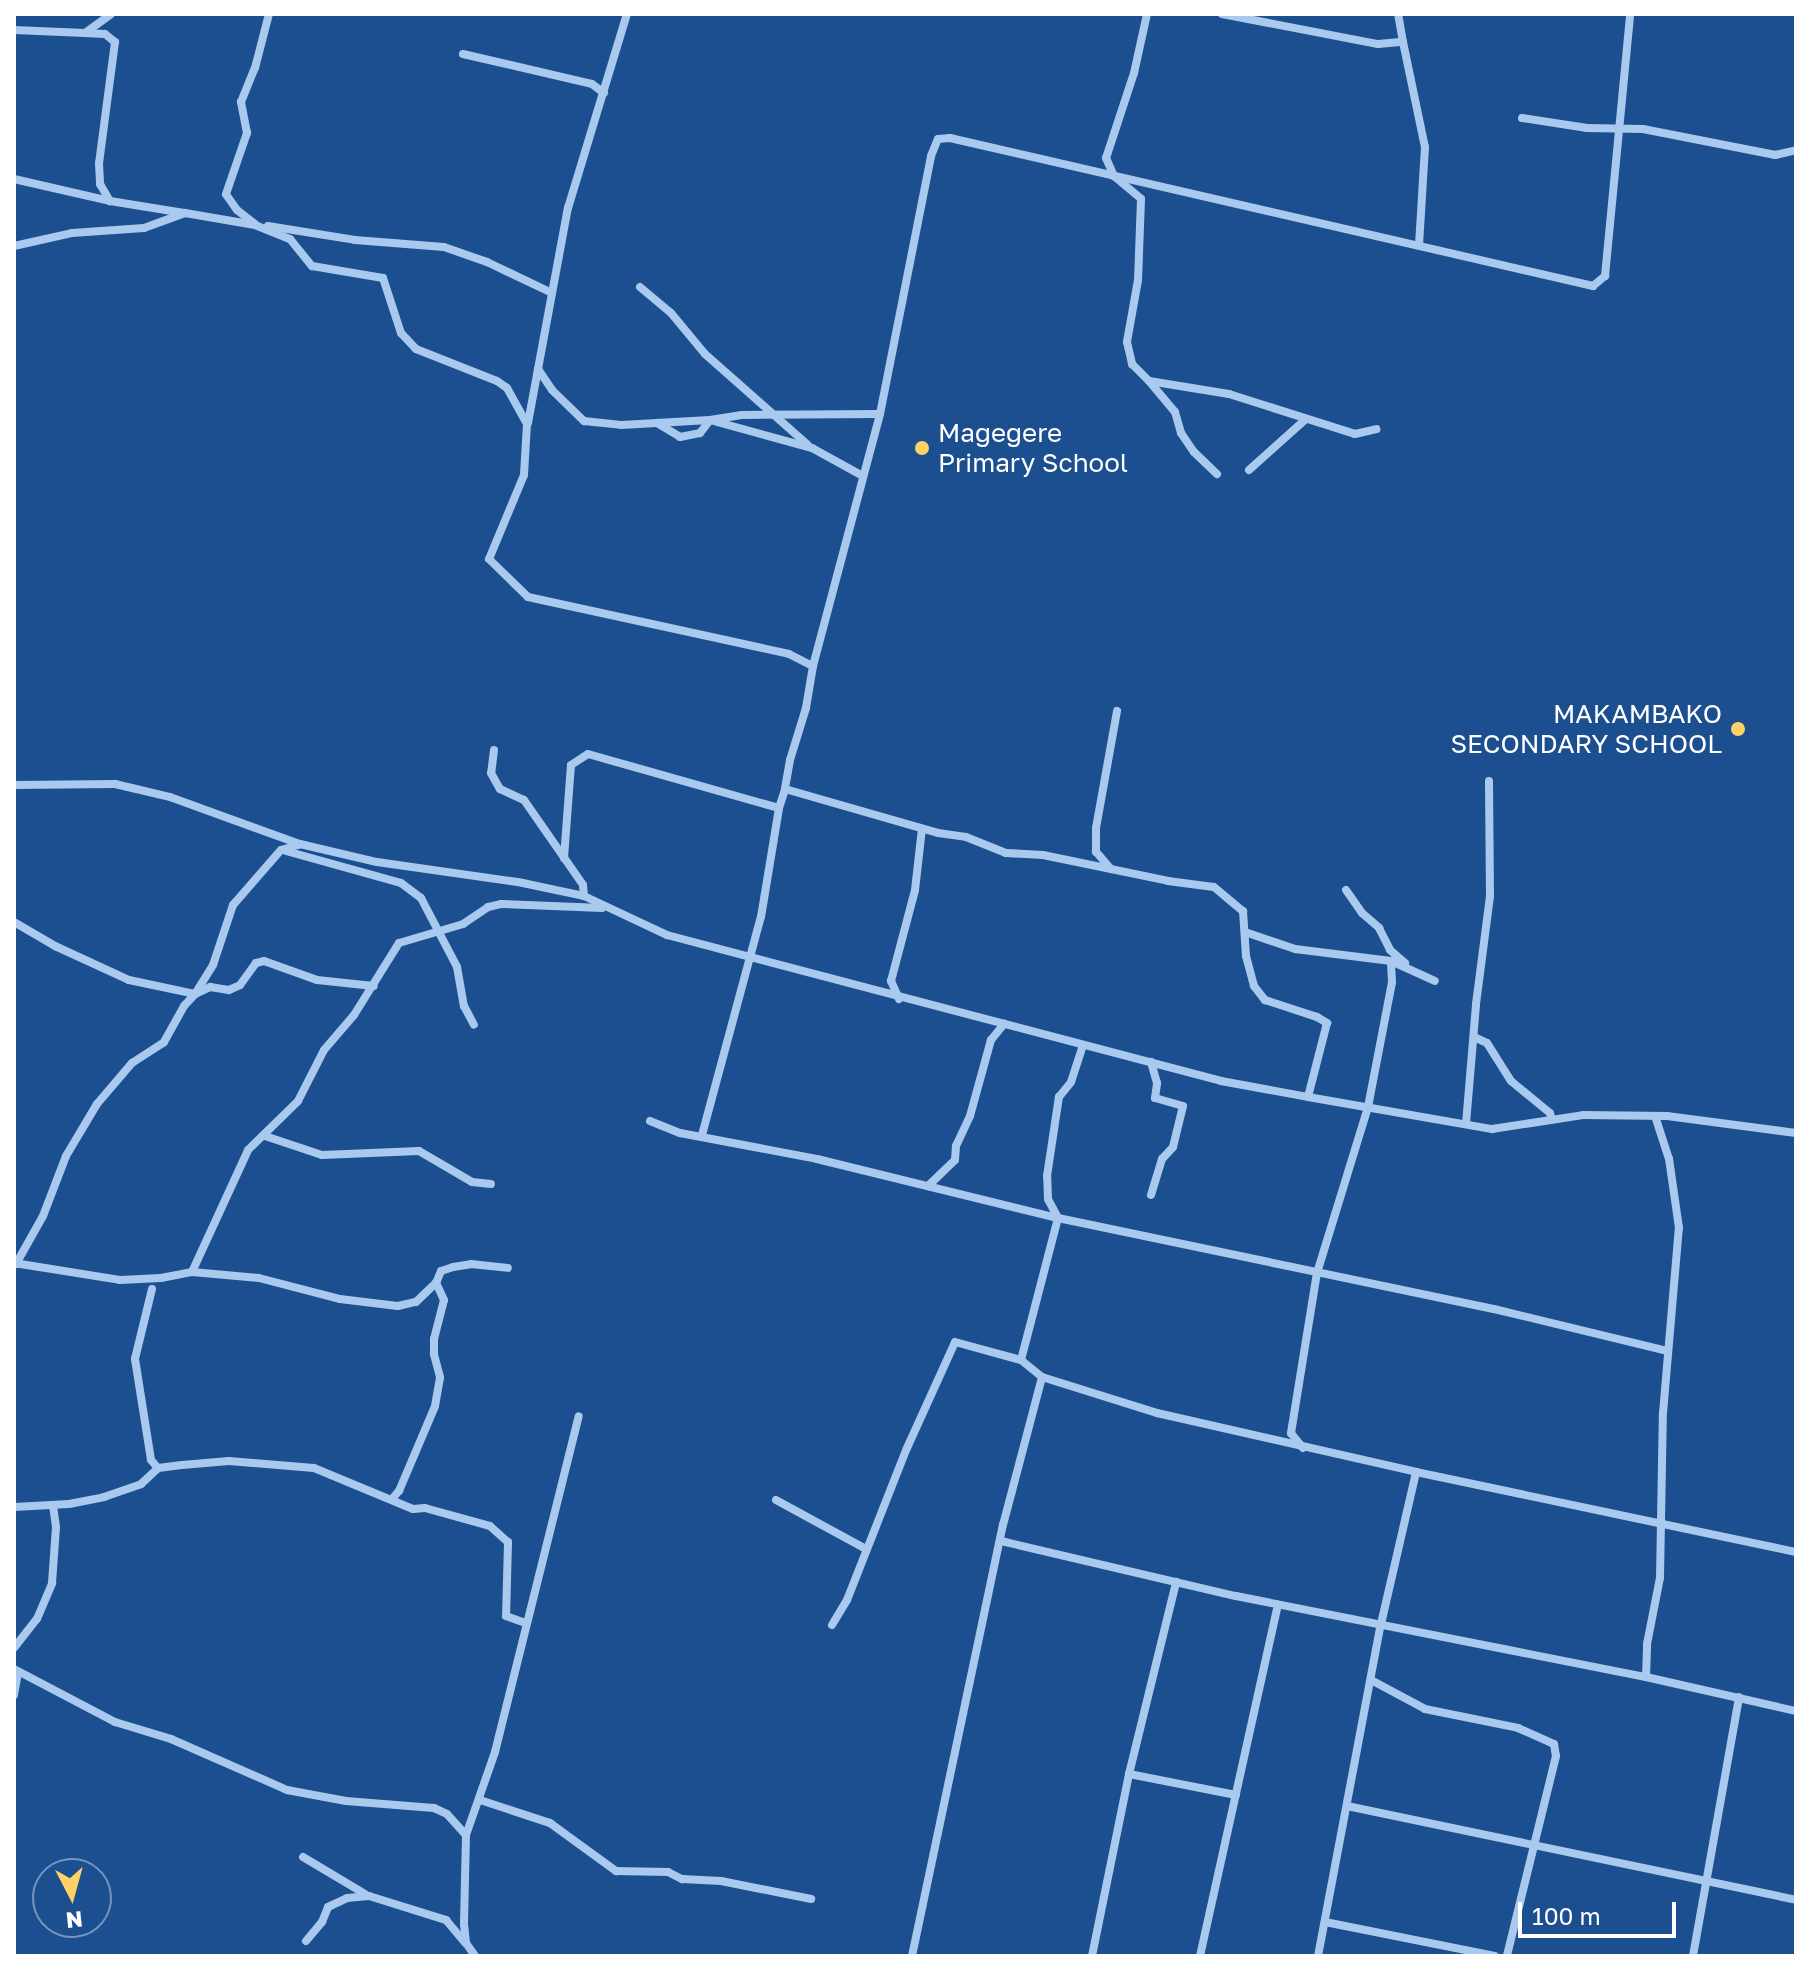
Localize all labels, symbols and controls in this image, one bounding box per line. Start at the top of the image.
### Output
place label: Magegere Primary School [938,417,1128,478]
marker: Magegere Primary School [913,439,931,457]
place label: MAKAMBAKO SECONDARY SCHOOL [1450,698,1722,760]
marker: MAKAMBAKO SECONDARY SCHOOL [1729,720,1747,738]
north arrow [32,1858,112,1938]
scale bar [1522,1886,1680,1936]
text: 100 m [1532,1901,1601,1930]
text: N [65,1906,84,1935]

